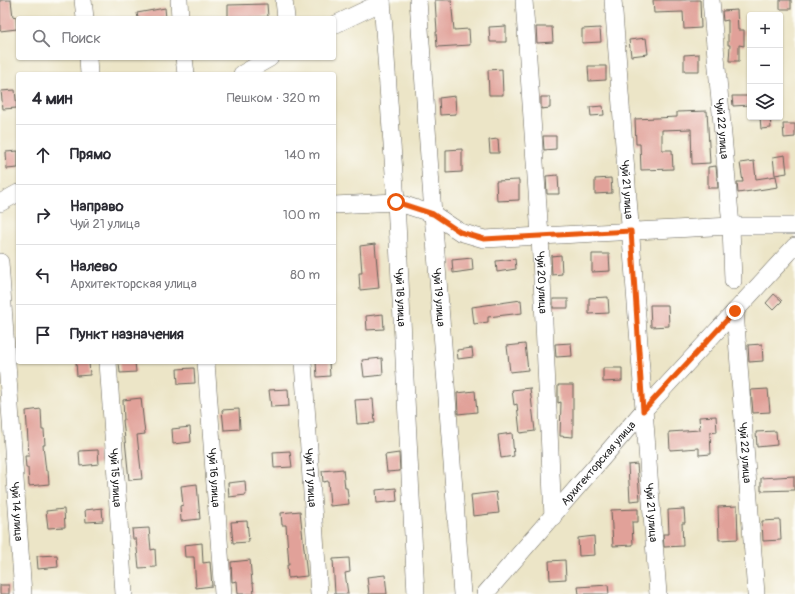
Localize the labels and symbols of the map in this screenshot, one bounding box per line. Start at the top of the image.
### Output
street label: Чуй 22 улица [713,98,731,160]
street label: Чуй 21 улица [618,159,636,220]
route start [387,193,405,211]
street label: Чуй 20 улица [534,251,550,314]
street label: Чуй 19 улица [430,267,448,327]
street label: Чуй 18 улица [392,268,408,327]
route end [726,302,744,320]
street label: Архитекторская улица [558,418,638,508]
street label: Чуй 22 улица [736,422,754,484]
street label: Чуй 15 улица [107,448,124,508]
street label: Чуй 16 улица [205,448,223,508]
street label: Чуй 17 улица [302,448,319,508]
street label: Чуй 14 улица [8,481,25,542]
street label: Чуй 21 улица [643,483,660,543]

